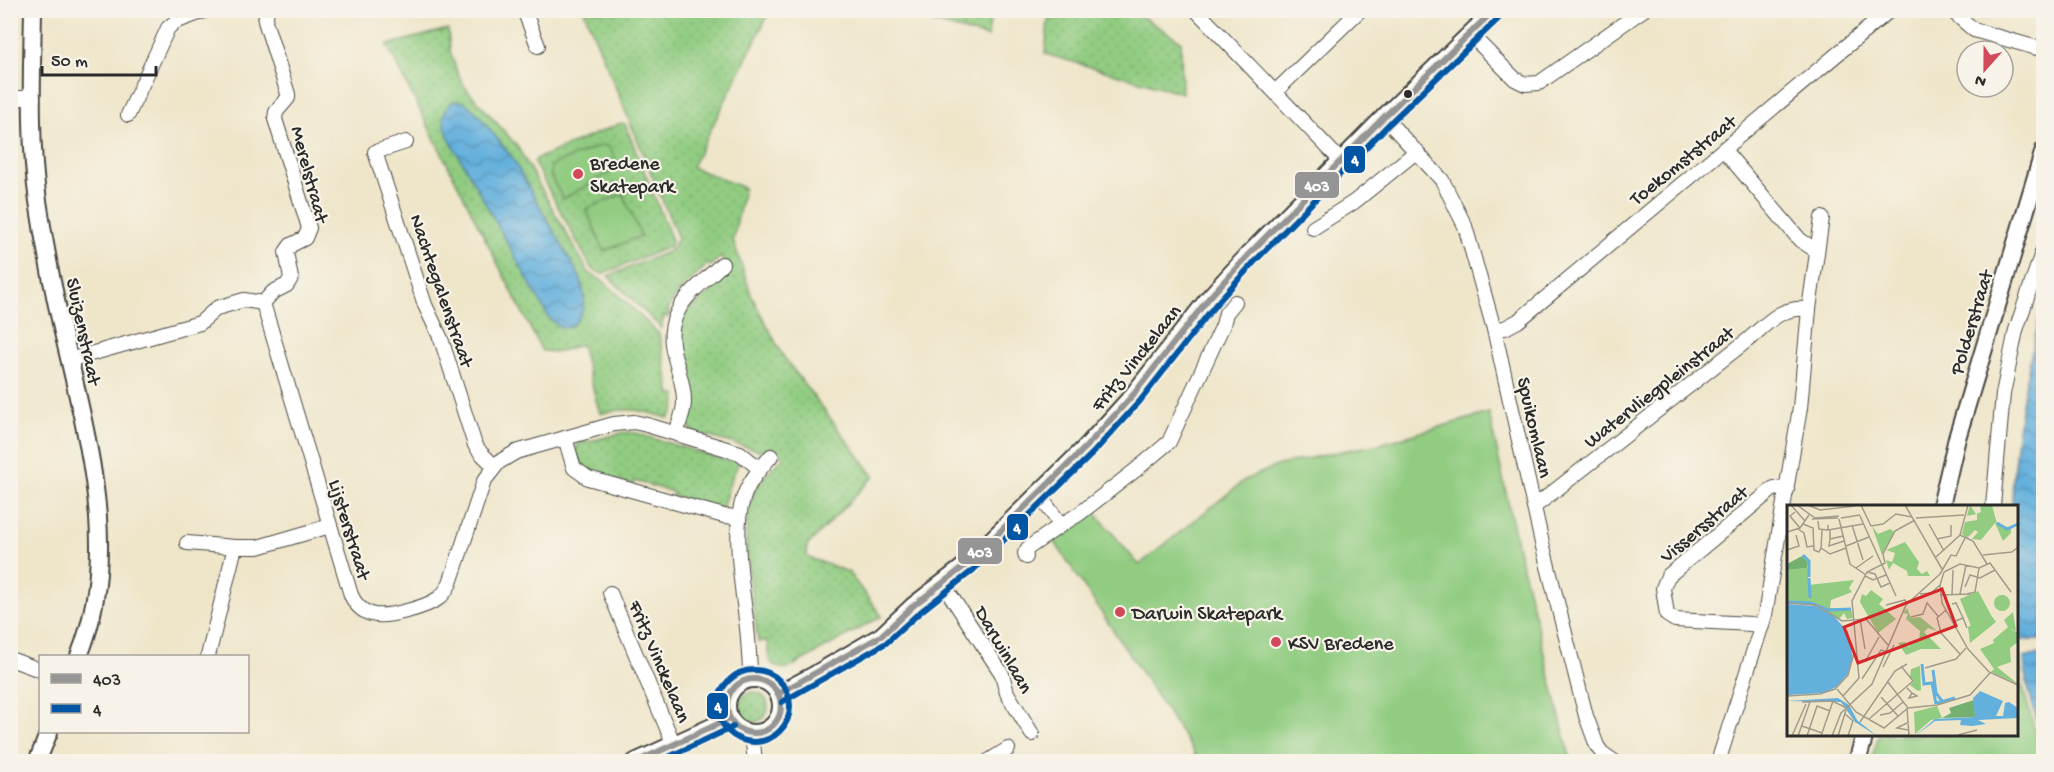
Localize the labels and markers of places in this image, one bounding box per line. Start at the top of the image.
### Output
unlabelled marker [1402,88,1414,100]
place label: Bredene Skatepark [589,154,677,200]
marker: Bredene Skatepark [571,167,585,181]
place label: Darwin Skatepark [1130,604,1284,627]
marker: Darwin Skatepark [1113,605,1127,619]
place label: KSV Bredene [1288,634,1394,657]
marker: KSV Bredene [1269,635,1283,649]

